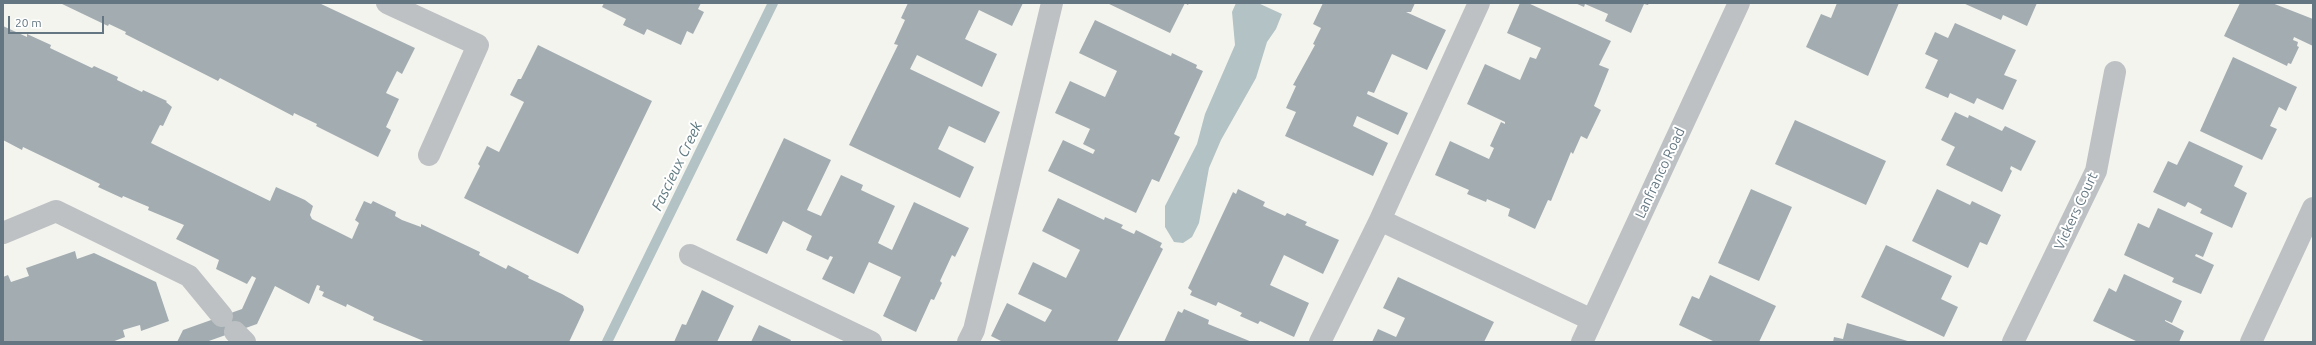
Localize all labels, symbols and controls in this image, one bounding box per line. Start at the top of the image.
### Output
scale bar [10,8,106,34]
text: 20 m [15,16,42,29]
water label: Fascieux Creek [648,118,706,214]
street label: Lanfranco Road [1632,125,1688,221]
street label: Vickers Court [2051,169,2101,253]

